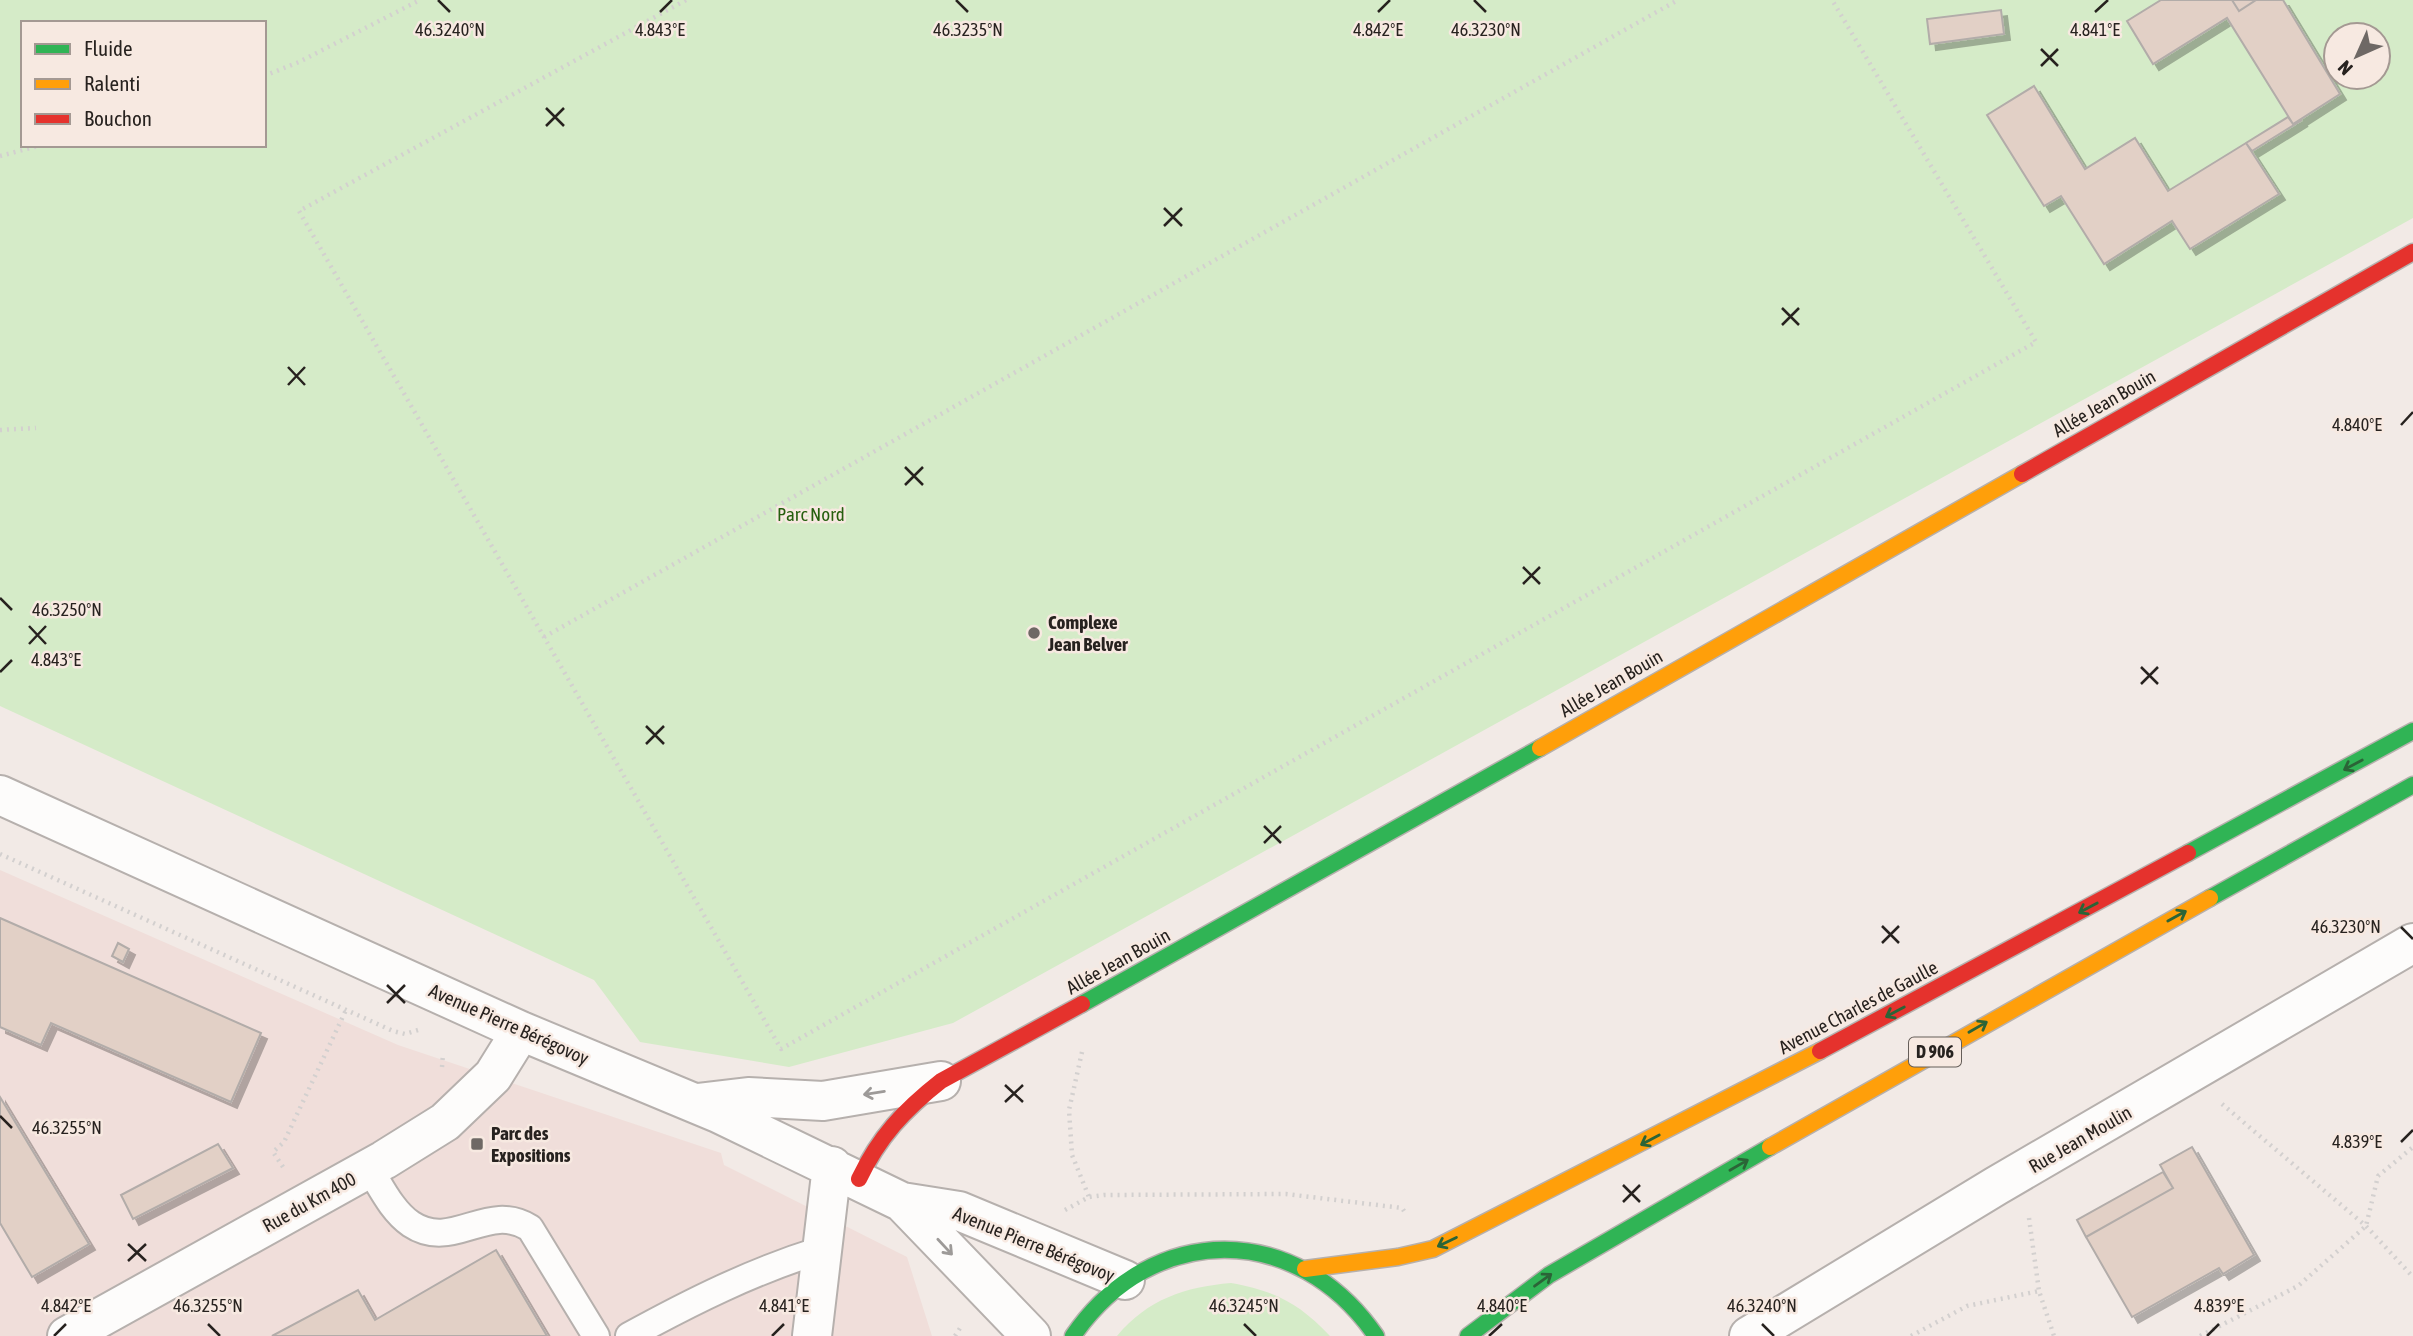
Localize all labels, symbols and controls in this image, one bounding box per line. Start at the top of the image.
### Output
text: 46.3240°N [415,19,485,40]
text: 4.843°E [635,19,685,40]
text: 46.3235°N [933,19,1003,40]
text: 4.842°E [1353,19,1403,40]
text: 46.3230°N [1451,19,1521,40]
text: 4.841°E [2070,19,2120,40]
legend [21,21,266,147]
north arrow [2322,21,2392,91]
text: Fluide [84,36,133,60]
text: N [2333,56,2357,80]
text: Ralenti [84,71,140,95]
text: Bouchon [84,106,152,130]
street label: Allée Jean Bouin [2049,365,2159,441]
text: 4.840°E [2332,414,2382,435]
park label: Parc Nord [777,503,845,525]
text: 46.3250°N [32,599,102,620]
place label: Complexe Jean Belver [1047,611,1128,655]
marker: Complexe Jean Belver [1026,625,1042,641]
street label: Allée Jean Bouin [1556,645,1666,721]
text: 4.843°E [31,649,81,670]
one-way arrow [2344,758,2364,772]
one-way arrow [2079,901,2099,915]
one-way arrow [2166,909,2186,923]
text: 46.3230°N [2311,916,2381,937]
street label: Allée Jean Bouin [1062,923,1174,999]
street label: Avenue Charles de Gaulle [1775,956,1941,1058]
street label: Avenue Pierre Bérégovoy [426,979,592,1069]
one-way arrow [1885,1005,1906,1019]
one-way arrow [1967,1020,1988,1033]
road number: D 906 [1909,1037,1961,1066]
one-way arrow [863,1087,886,1100]
street label: Rue Jean Moulin [2025,1101,2135,1177]
text: 46.3255°N [32,1117,102,1138]
place label: Parc des Expositions [491,1122,571,1166]
text: 4.839°E [2332,1131,2382,1152]
one-way arrow [1640,1134,1661,1147]
marker: Parc des Expositions [469,1136,485,1152]
one-way arrow [1728,1158,1748,1172]
street label: Rue du Km 400 [259,1167,359,1237]
street label: Avenue Pierre Bérégovoy [950,1202,1118,1287]
one-way arrow [1437,1236,1458,1249]
one-way arrow [937,1238,954,1255]
one-way arrow [1533,1273,1552,1288]
text: 4.842°E [41,1295,91,1316]
text: 46.3255°N [173,1295,243,1316]
text: 4.841°E [759,1295,809,1316]
text: 46.3245°N [1209,1295,1279,1316]
text: 4.840°E [1477,1295,1527,1316]
text: 46.3240°N [1727,1295,1797,1316]
text: 4.839°E [2194,1295,2244,1316]

